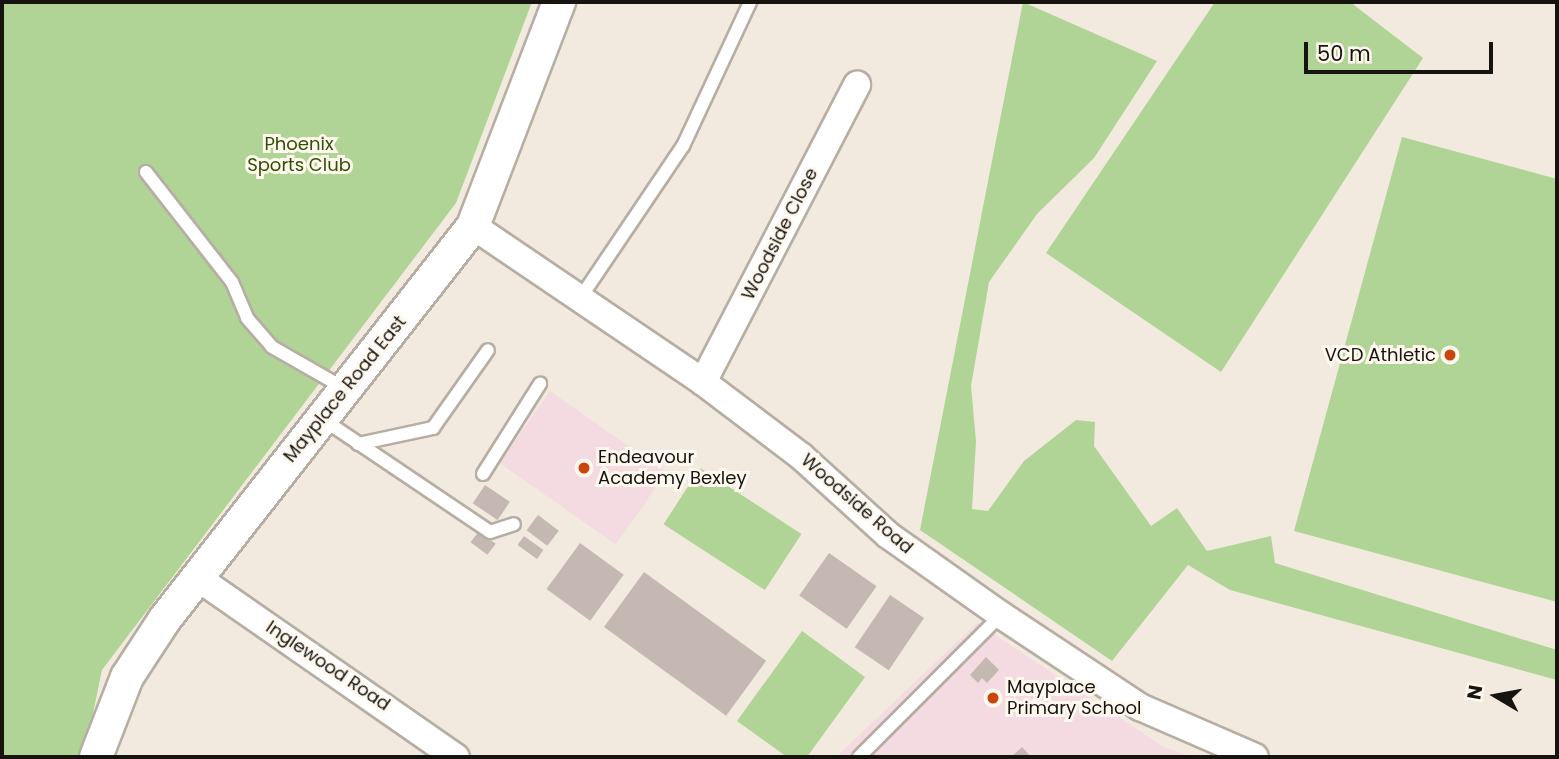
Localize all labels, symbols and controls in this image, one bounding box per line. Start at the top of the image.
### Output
scale bar [1307,28,1496,72]
text: 50 m [1317,39,1371,68]
park label: Phoenix Sports Club [247,134,351,176]
street label: Woodside Close [737,164,823,304]
street label: Mayplace Road East [279,311,411,467]
place label: VCD Athletic [1325,344,1436,366]
marker: VCD Athletic [1442,347,1458,363]
place label: Endeavour Academy Bexley [598,447,747,490]
street label: Woodside Road [797,449,917,559]
marker: Endeavour Academy Bexley [576,460,592,476]
street label: Inglewood Road [262,616,394,716]
north arrow [1461,661,1531,731]
place label: Mayplace Primary School [1007,677,1141,720]
text: N [1460,683,1489,702]
marker: Mayplace Primary School [985,690,1001,706]

